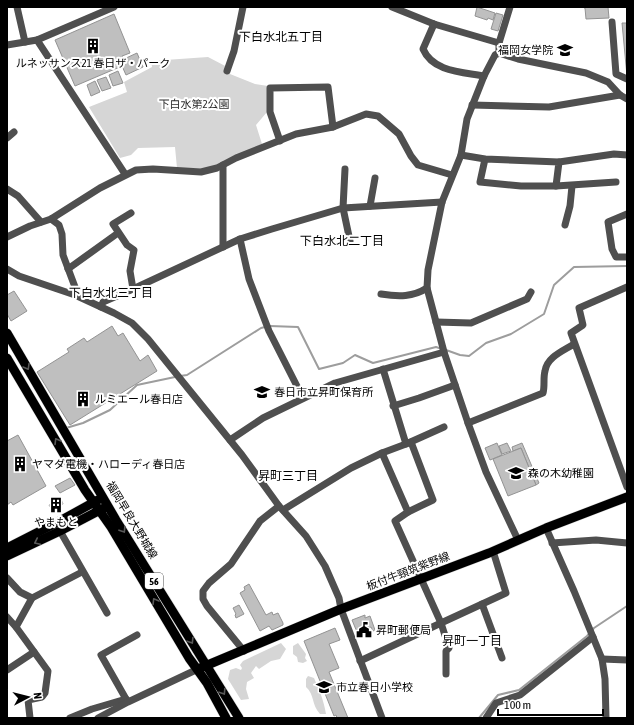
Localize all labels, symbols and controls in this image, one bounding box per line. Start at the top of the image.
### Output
district label: 下白水北五丁目 [239,30,323,44]
building icon: ルネッサンス21 春日ザ・パーク [84,37,102,55]
school or university icon: 福岡女学院 [556,41,574,59]
place label: 福岡女学院 [498,44,553,56]
place label: ルネッサンス21 春日ザ・パーク [16,57,170,69]
park label: 下白水第2公園 [158,98,230,110]
district label: 下白水北二丁目 [300,234,384,248]
district label: 下白水北三丁目 [69,286,153,300]
one-way arrow [22,363,29,370]
school or university icon: 春日市立昇町保育所 [253,383,271,401]
place label: 春日市立昇町保育所 [274,386,374,398]
building icon: ルミエール春日店 [74,390,92,408]
place label: ルミエール春日店 [95,393,183,405]
one-way arrow [54,438,61,445]
building icon: ヤマダ電機・ハローディ春日店 [11,455,29,473]
place label: ヤマダ電機・ハローディ春日店 [32,458,185,470]
school or university icon: 森の木幼稚園 [507,464,525,482]
place label: 森の木幼稚園 [528,467,594,479]
district label: 昇町三丁目 [258,469,318,483]
street label: 福岡早良大野城線 [104,479,160,561]
building icon: やまもと [47,496,65,514]
place label: やまもと [34,516,78,528]
one-way arrow [118,526,125,533]
one-way arrow [33,537,41,545]
street label: 板付牛頸筑紫野線 [365,550,451,592]
road number: 56 [145,573,163,589]
one-way arrow [152,598,159,605]
public building icon: 昇町郵便局 [355,621,373,639]
place label: 昇町郵便局 [376,624,431,636]
district label: 昇町一丁目 [442,634,502,648]
one-way arrow [186,636,193,643]
north arrow [8,677,48,717]
school or university icon: 市立春日小学校 [315,678,333,696]
place label: 市立春日小学校 [336,681,413,693]
one-way arrow [218,688,225,695]
scale bar [498,691,603,717]
text: N [32,692,44,700]
text: 100 m [504,698,531,712]

